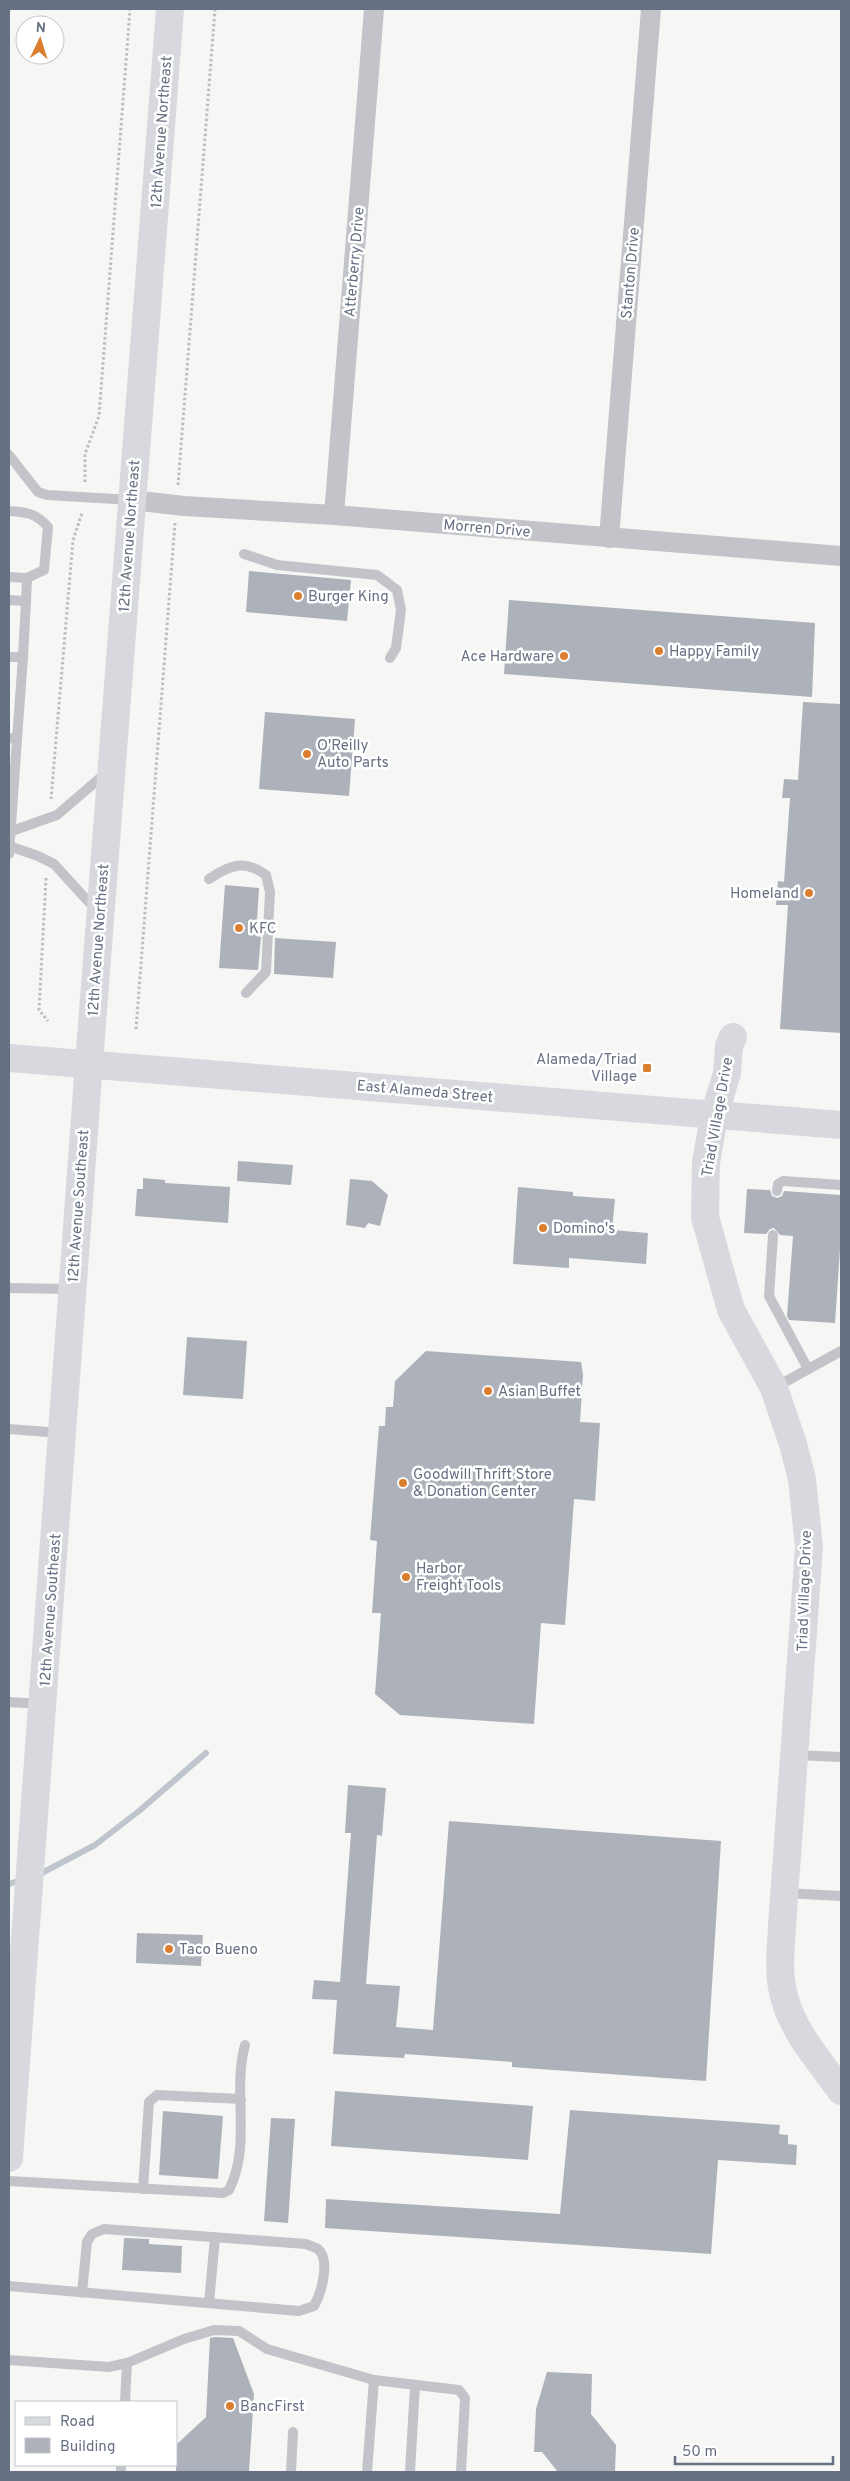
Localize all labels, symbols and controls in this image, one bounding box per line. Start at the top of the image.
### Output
north arrow [15,15,65,65]
text: N [35,20,46,37]
street label: 12th Avenue Northeast [148,55,177,209]
street label: Atterberry Drive [341,206,370,318]
street label: Stanton Drive [618,226,645,320]
street label: 12th Avenue Northeast [116,459,145,613]
street label: Morren Drive [443,516,531,543]
place label: Burger King [308,588,389,607]
marker: Burger King [292,590,304,602]
place label: Happy Family [669,643,759,662]
marker: Happy Family [653,645,665,657]
place label: Ace Hardware [461,648,554,667]
marker: Ace Hardware [558,650,570,662]
place label: O'Reilly Auto Parts [317,737,389,773]
marker: O'Reilly Auto Parts [301,748,313,760]
street label: 12th Avenue Northeast [85,863,114,1017]
place label: Homeland [730,885,799,904]
marker: Homeland [803,887,815,899]
place label: KFC [249,920,277,939]
marker: KFC [233,922,245,934]
place label: Alameda/Triad Village [536,1051,637,1087]
street label: Triad Village Drive [699,1056,738,1179]
marker: Alameda/Triad Village [641,1062,653,1074]
street label: East Alameda Street [356,1077,494,1108]
street label: 12th Avenue Southeast [65,1129,94,1283]
place label: Domino's [553,1220,615,1239]
marker: Domino's [537,1222,549,1234]
place label: Asian Buffet [498,1383,581,1402]
marker: Asian Buffet [482,1385,494,1397]
place label: Goodwill Thrift Store & Donation Center [413,1466,552,1502]
marker: Goodwill Thrift Store & Donation Center [397,1477,409,1489]
street label: Triad Village Drive [794,1530,817,1652]
street label: 12th Avenue Southeast [37,1533,66,1687]
place label: Harbor Freight Tools [416,1560,501,1596]
marker: Harbor Freight Tools [400,1571,412,1583]
place label: Taco Bueno [179,1941,258,1960]
marker: Taco Bueno [163,1943,175,1955]
place label: BancFirst [240,2398,305,2417]
marker: BancFirst [224,2400,236,2412]
legend [15,2401,178,2466]
text: Road [60,2413,95,2432]
scale bar [675,2434,832,2466]
text: Building [60,2438,115,2457]
text: 50 m [682,2443,717,2462]

